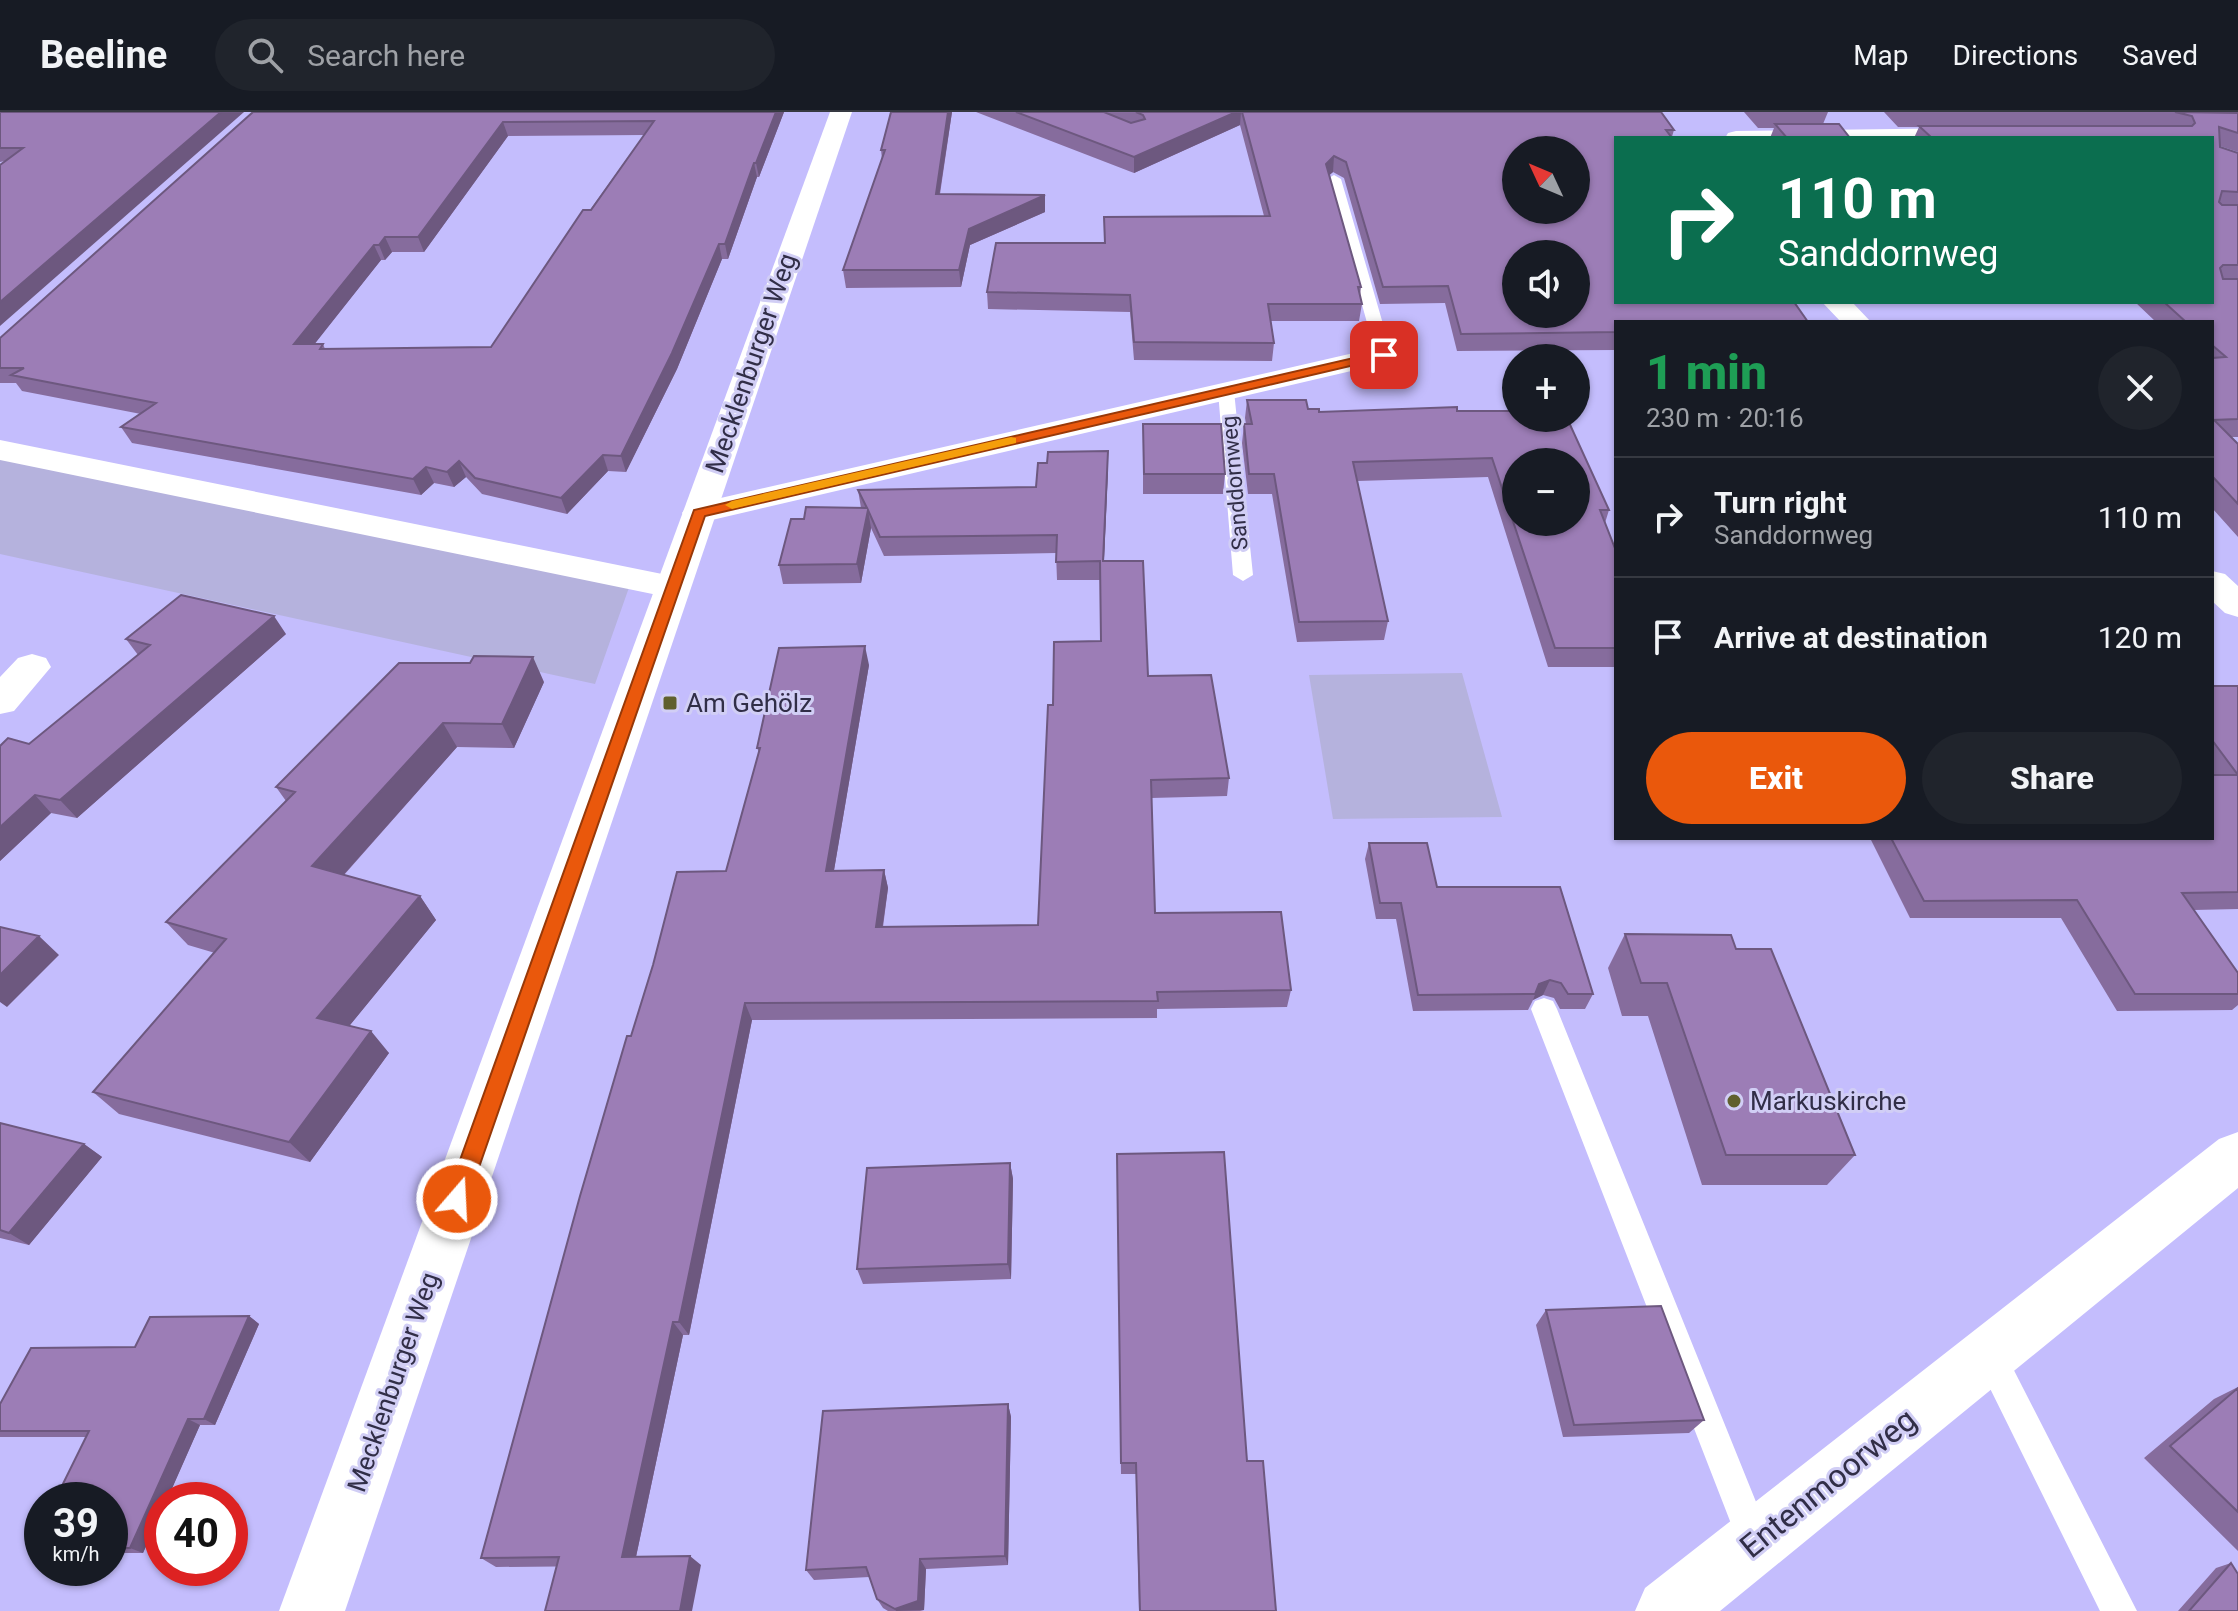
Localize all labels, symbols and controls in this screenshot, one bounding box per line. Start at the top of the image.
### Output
search box [215,19,775,91]
text: Beeline [40,33,167,77]
icon: search [243,33,287,77]
text: Search here [307,38,465,73]
text: Map [1853,39,1909,72]
text: Directions [1953,39,2078,72]
text: Saved [2122,39,2198,72]
north arrow [1502,136,1590,224]
map controls [1502,136,1590,536]
text: 110 m [1778,166,1937,232]
icon: right [1646,168,1750,272]
text: Sanddornweg [1778,233,1998,275]
button: sound [1502,240,1590,328]
street label: Mecklenburger Weg [699,249,803,477]
pin [1350,321,1418,389]
icon: arrive [1362,333,1406,377]
button: + [1502,344,1590,432]
text: 1 min [1646,344,1767,401]
button: close [2098,346,2182,430]
text: 230 m · 20:16 [1646,403,1804,433]
street label: Sanddornweg [1216,415,1253,551]
button: − [1502,448,1590,536]
text: Turn right [1714,485,1847,520]
icon: right [1646,495,1690,539]
text: 110 m [2098,500,2182,535]
text: Sanddornweg [1714,520,1873,550]
icon: arrive [1646,615,1690,659]
text: Arrive at destination [1714,620,1988,655]
text: 120 m [2098,620,2182,655]
place label: Am Gehölz [686,688,812,718]
marker: Am Gehölz [661,694,679,712]
button: Exit [1646,732,1906,824]
button: Share [1922,732,2182,824]
place label: Markuskirche [1750,1086,1906,1116]
marker: Markuskirche [1725,1092,1743,1110]
position arrow [415,1157,499,1241]
street label: Mecklenburger Weg [341,1268,445,1496]
street label: Entenmoorweg [1732,1400,1924,1566]
speed limit sign: 40 [144,1482,248,1586]
text: 39 [53,1500,99,1547]
text: km/h [53,1542,99,1566]

